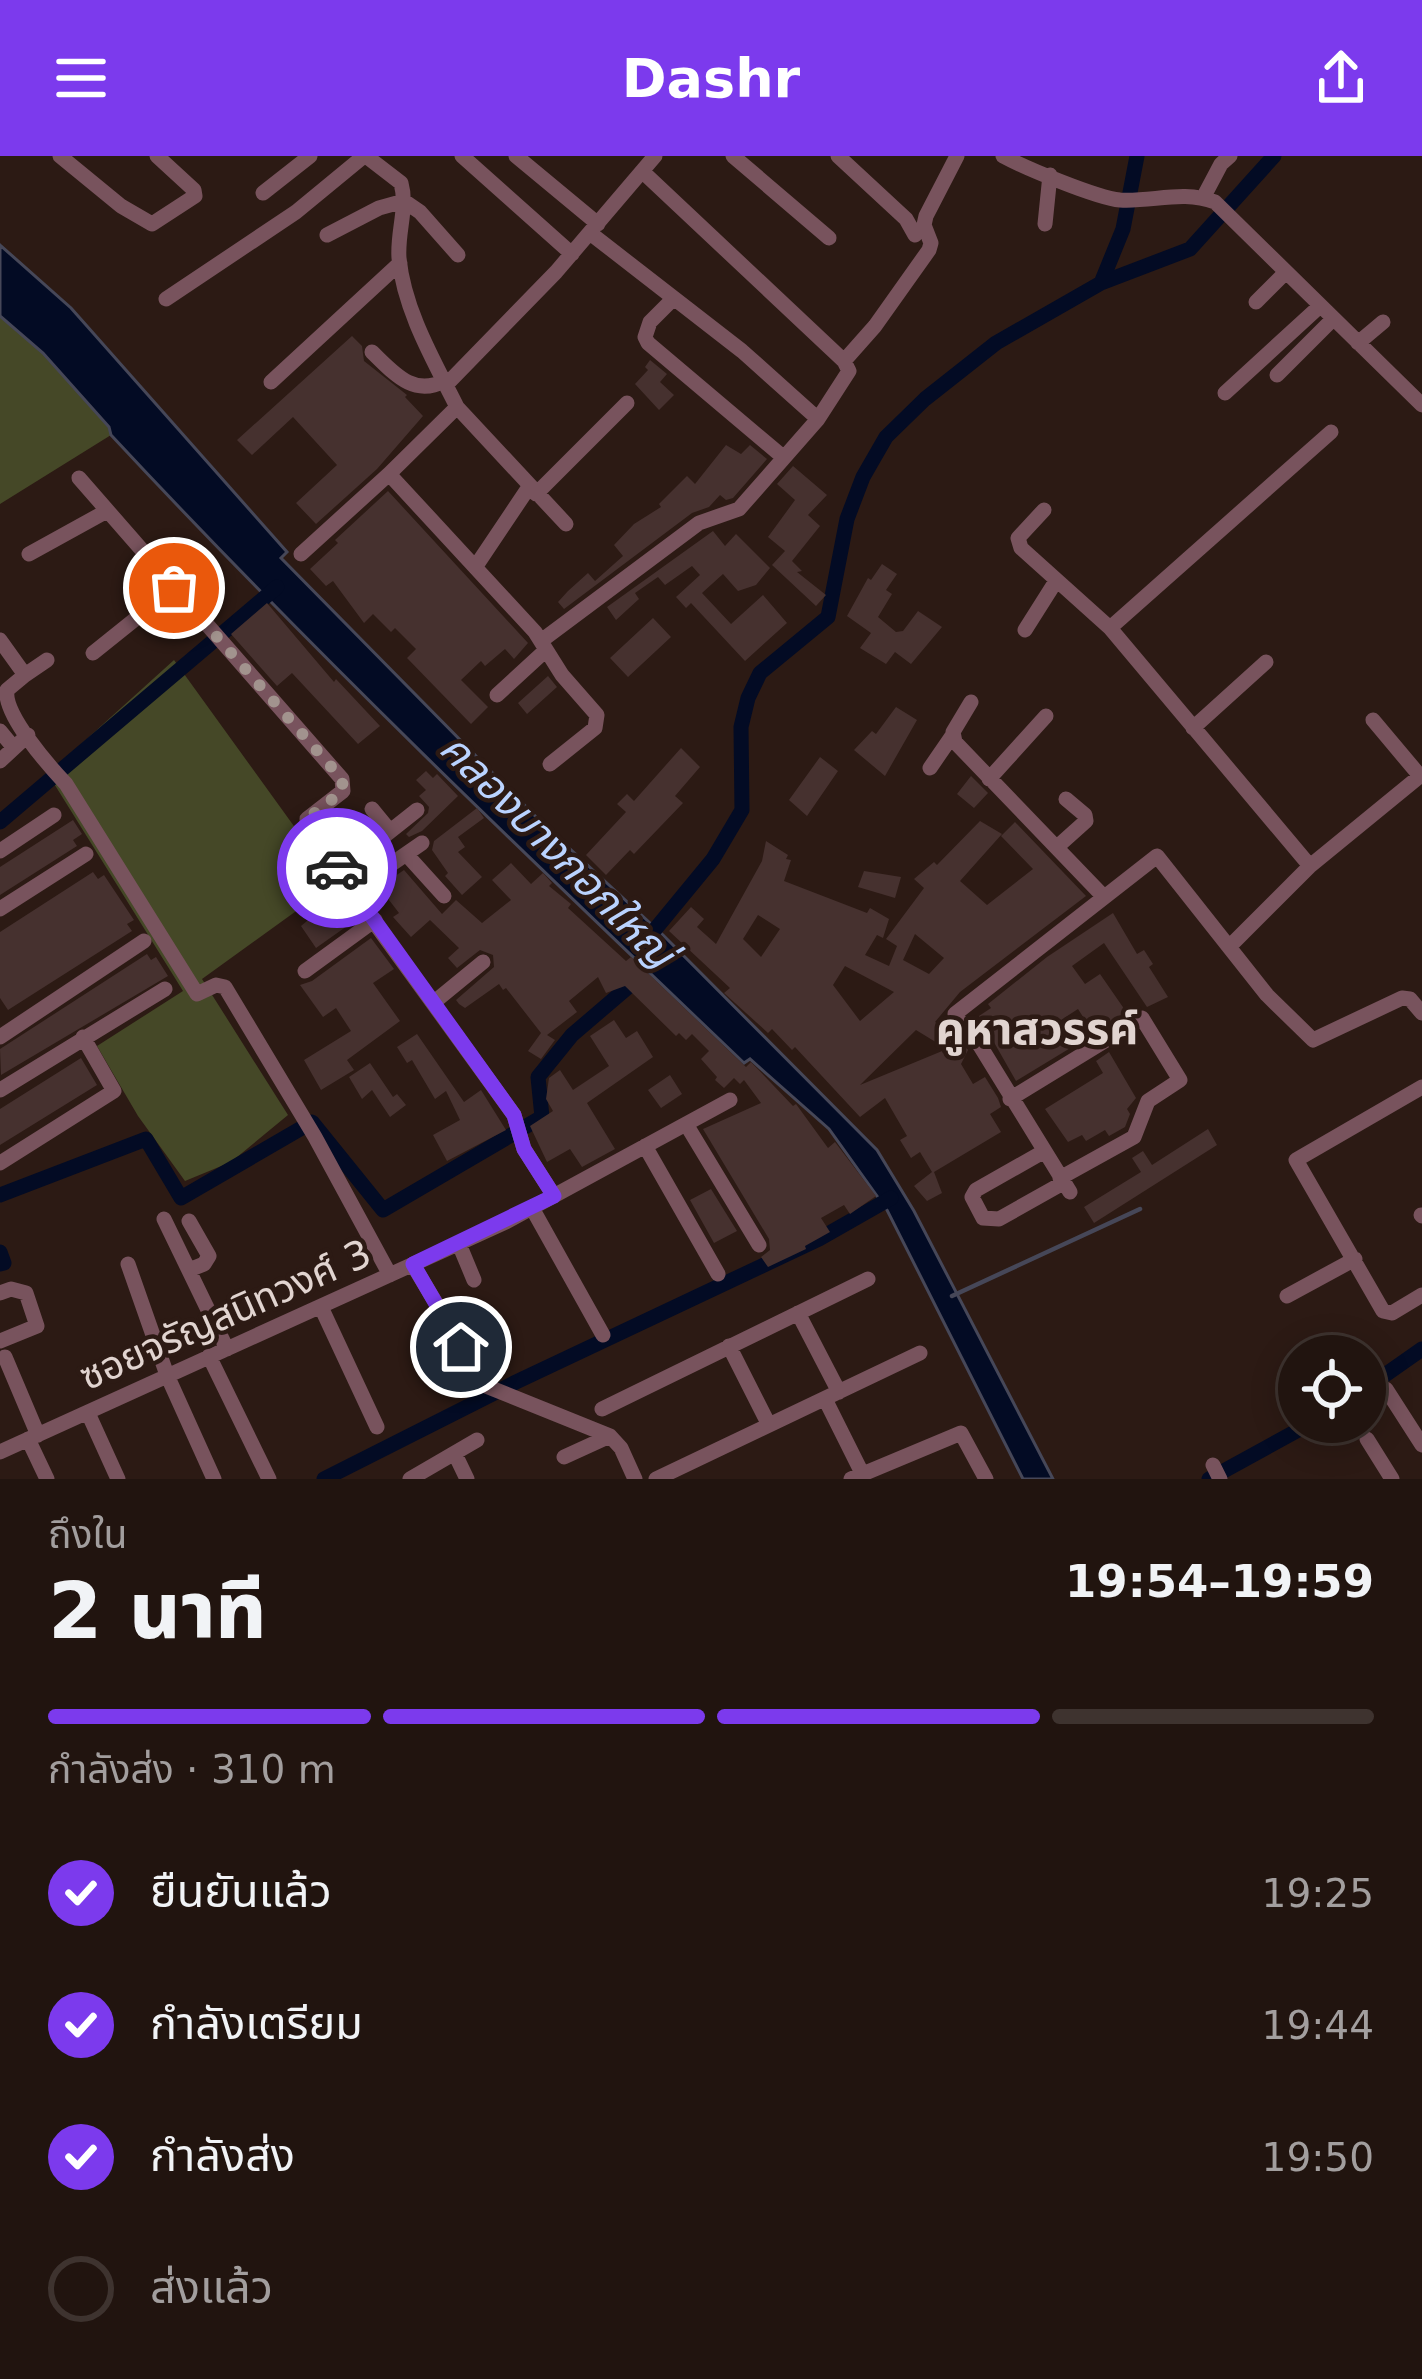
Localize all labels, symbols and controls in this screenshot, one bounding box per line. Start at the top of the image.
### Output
icon: menu [48,45,114,111]
icon: share [1308,45,1374,111]
text: Dashr [622,47,800,110]
pin [123,537,225,639]
icon: bag [141,555,207,621]
water label: คลองบางกอกใหญ่ [430,723,689,982]
courier [277,808,397,928]
icon: car [304,835,370,901]
district label: คูหาสวรรค์ [936,1002,1138,1056]
street label: ซอยจรัญสนิทวงศ์ 3 [72,1230,378,1399]
pin [410,1296,512,1398]
icon: home [428,1314,494,1380]
map controls [1278,1335,1386,1443]
button: locate [1278,1335,1386,1443]
text: ถึงใน [48,1512,127,1557]
text: 19:54–19:59 [1065,1555,1374,1608]
text: 2 นาที [48,1566,266,1656]
text: กำลังส่ง · 310 m [48,1747,336,1792]
icon: check [48,1860,114,1926]
text: ยืนยันแล้ว [150,1865,332,1918]
text: 19:25 [1262,1871,1374,1916]
icon: check [48,1992,114,2058]
text: กำลังเตรียม [150,1997,363,2050]
text: 19:44 [1262,2003,1374,2048]
icon: check [48,2124,114,2190]
text: กำลังส่ง [150,2129,295,2182]
text: 19:50 [1262,2135,1374,2180]
text: ส่งแล้ว [150,2261,273,2314]

